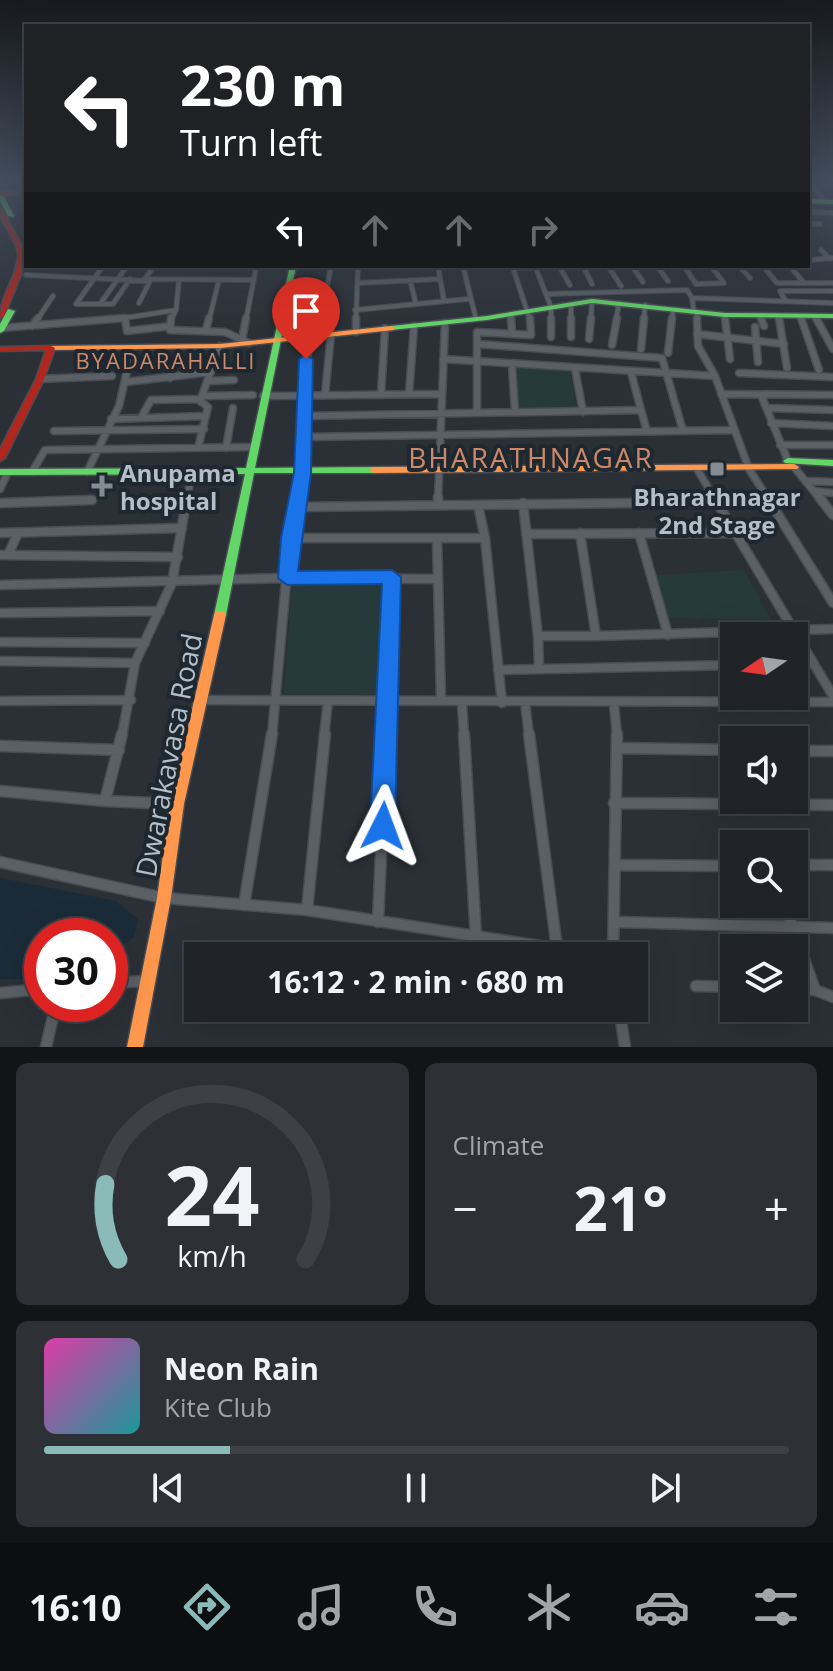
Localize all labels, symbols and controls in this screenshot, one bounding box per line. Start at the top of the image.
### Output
text: 230 m [180,46,346,122]
icon: left [48,56,152,160]
text: Turn left [180,118,322,167]
icon: left [269,208,313,252]
icon: ahead [353,208,397,252]
icon: ahead [437,208,481,252]
icon: right [521,208,565,252]
pin [272,277,340,359]
icon: arrive [284,289,328,333]
district label: BYADARAHALLI [75,345,257,375]
district label: BHARATHNAGAR [408,438,654,476]
place label: Anupama hospital [120,456,236,517]
marker: Bharathnagar 2nd Stage [708,460,726,478]
marker: Anupama hospital [91,475,113,497]
place label: Bharathnagar 2nd Stage [633,480,801,541]
north arrow [720,622,808,710]
map controls [720,622,808,1022]
street label: Dwarakavasa Road [126,630,210,880]
button: sound [720,726,808,814]
position arrow [341,784,425,868]
button: search [720,830,808,918]
speed limit sign: 30 [24,918,128,1022]
button: layers [720,934,808,1022]
text: 16:12 · 2 min · 680 m [267,961,565,1002]
text: Climate [453,1127,544,1163]
text: 24 [165,1137,260,1250]
text: 21° [574,1167,668,1249]
text: − [453,1178,478,1238]
text: + [764,1178,789,1238]
text: km/h [178,1236,247,1275]
text: Neon Rain [164,1348,319,1389]
text: Kite Club [164,1389,272,1425]
icon: previous [146,1466,190,1510]
icon: pause [394,1466,438,1510]
icon: next [643,1466,687,1510]
icon: directions [179,1579,235,1635]
icon: music [293,1579,349,1635]
icon: phone [407,1579,463,1635]
icon: climate [521,1579,577,1635]
icon: car [634,1579,690,1635]
icon: filters [748,1579,804,1635]
text: 16:10 [29,1583,121,1632]

